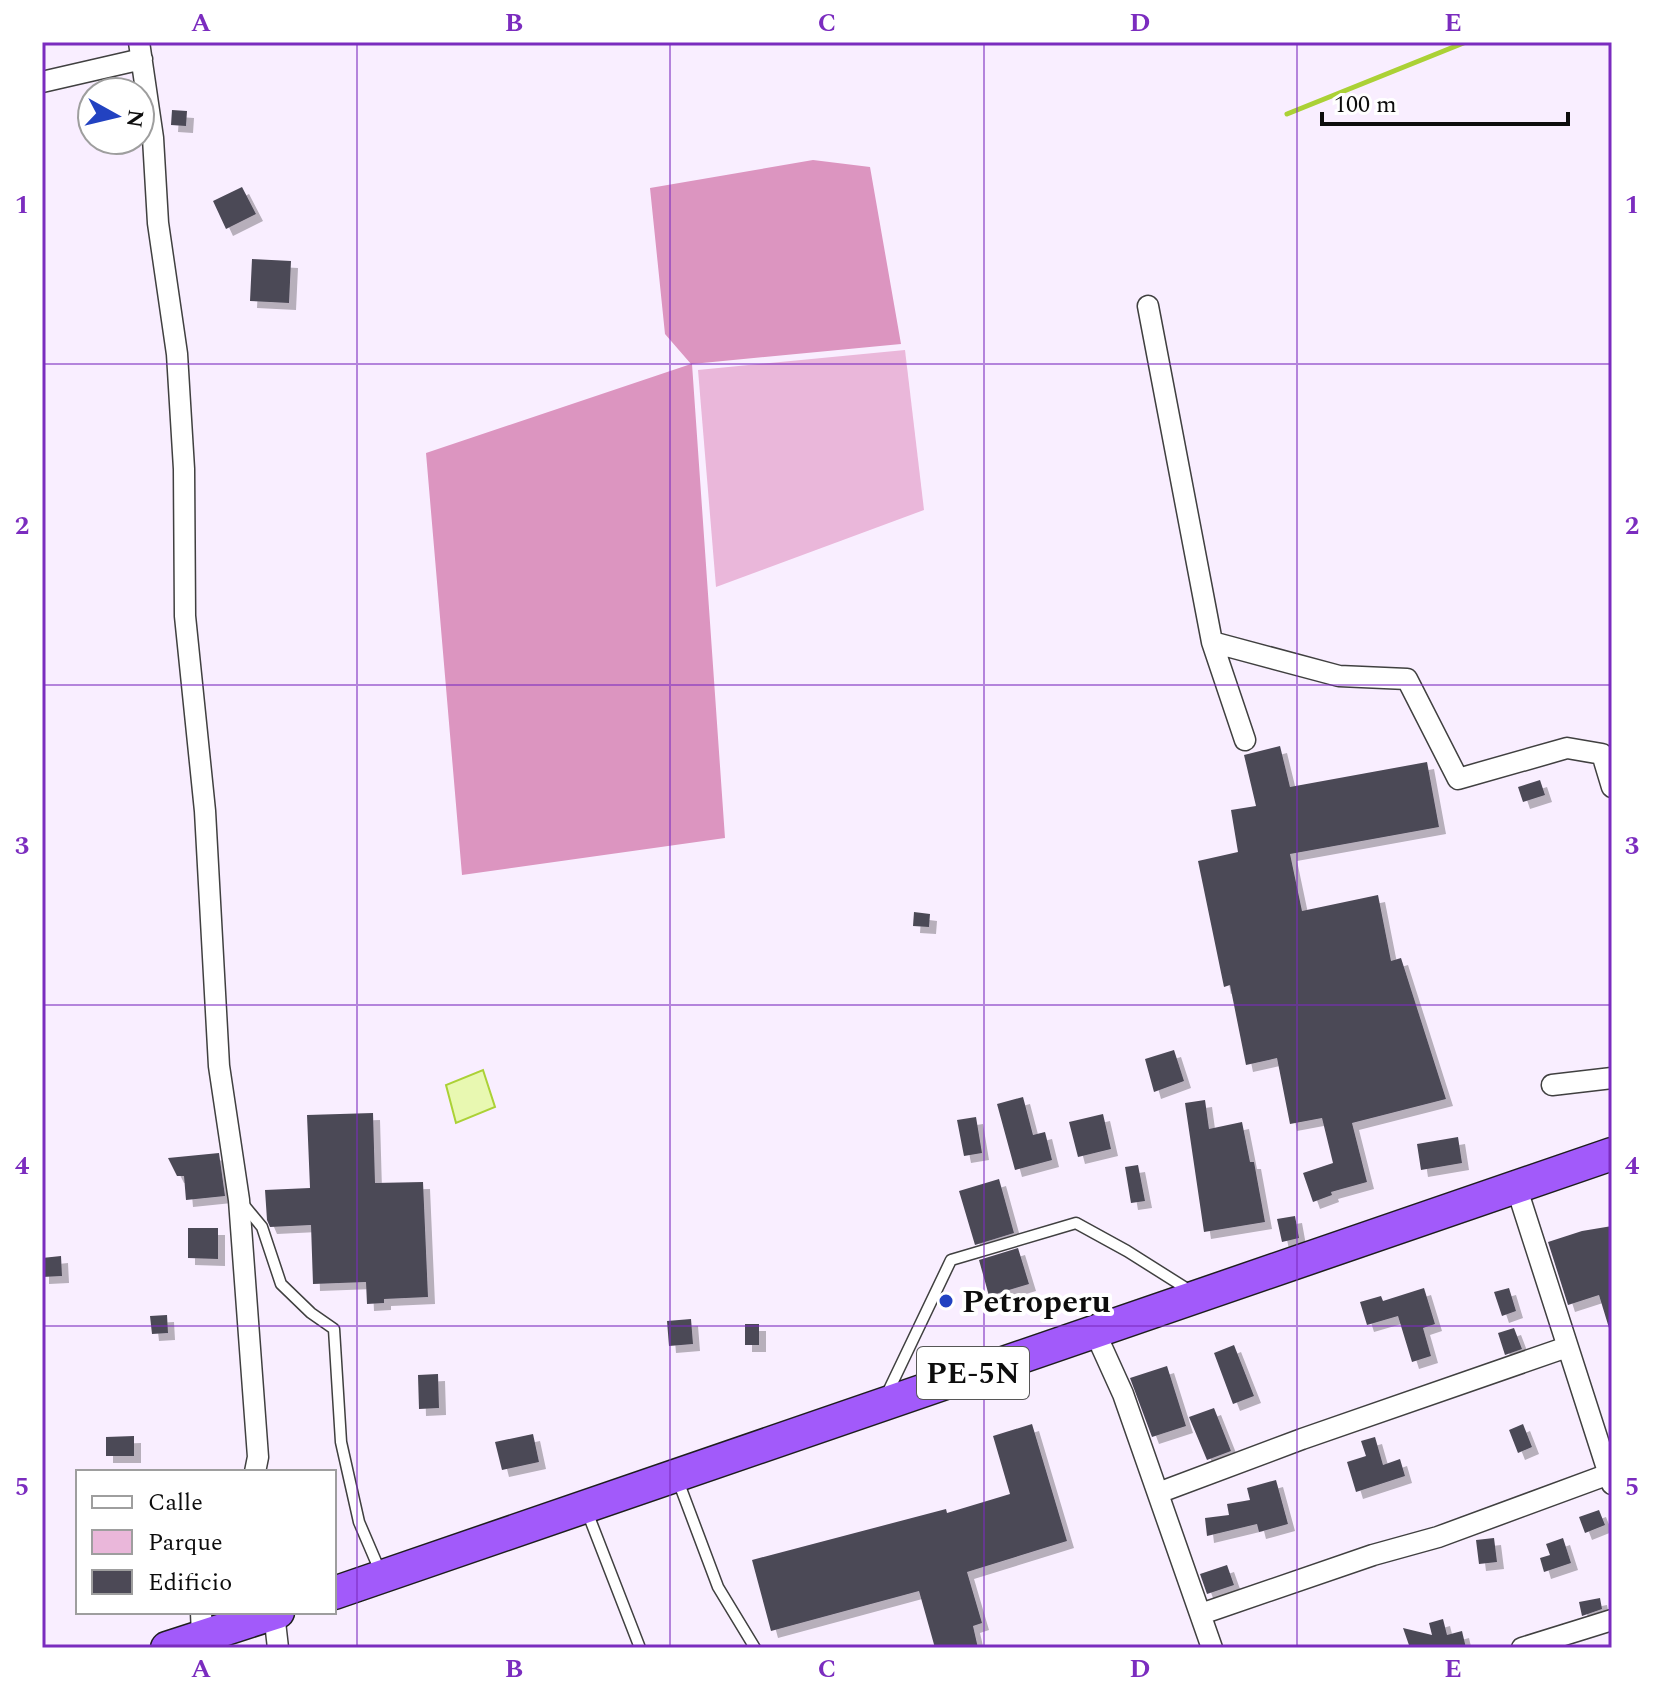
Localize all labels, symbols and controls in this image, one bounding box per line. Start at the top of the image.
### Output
text: A [191,3,211,43]
text: B [505,3,523,43]
text: C [818,3,836,43]
text: D [1130,3,1150,43]
text: E [1444,3,1462,43]
north arrow [76,76,156,156]
scale bar [1322,76,1568,126]
text: 100 m [1334,87,1397,123]
text: N [117,107,152,130]
text: 1 [15,185,29,225]
text: 1 [1625,185,1639,225]
text: 2 [15,506,29,546]
text: 2 [1625,506,1639,546]
text: 3 [15,826,29,866]
text: 3 [1625,826,1639,866]
text: 4 [15,1146,30,1186]
text: 4 [1625,1146,1640,1186]
place label: Petroperu [962,1278,1111,1327]
marker: Petroperu [937,1292,955,1310]
road number: PE-5N [917,1347,1029,1399]
text: 5 [15,1467,29,1507]
text: 5 [1625,1467,1639,1507]
legend [76,1470,336,1614]
text: Calle [148,1485,203,1521]
text: Parque [148,1525,223,1561]
text: Edificio [148,1565,232,1601]
text: A [191,1649,211,1689]
text: B [505,1649,523,1689]
text: C [818,1649,836,1689]
text: D [1130,1649,1150,1689]
text: E [1444,1649,1462,1689]

